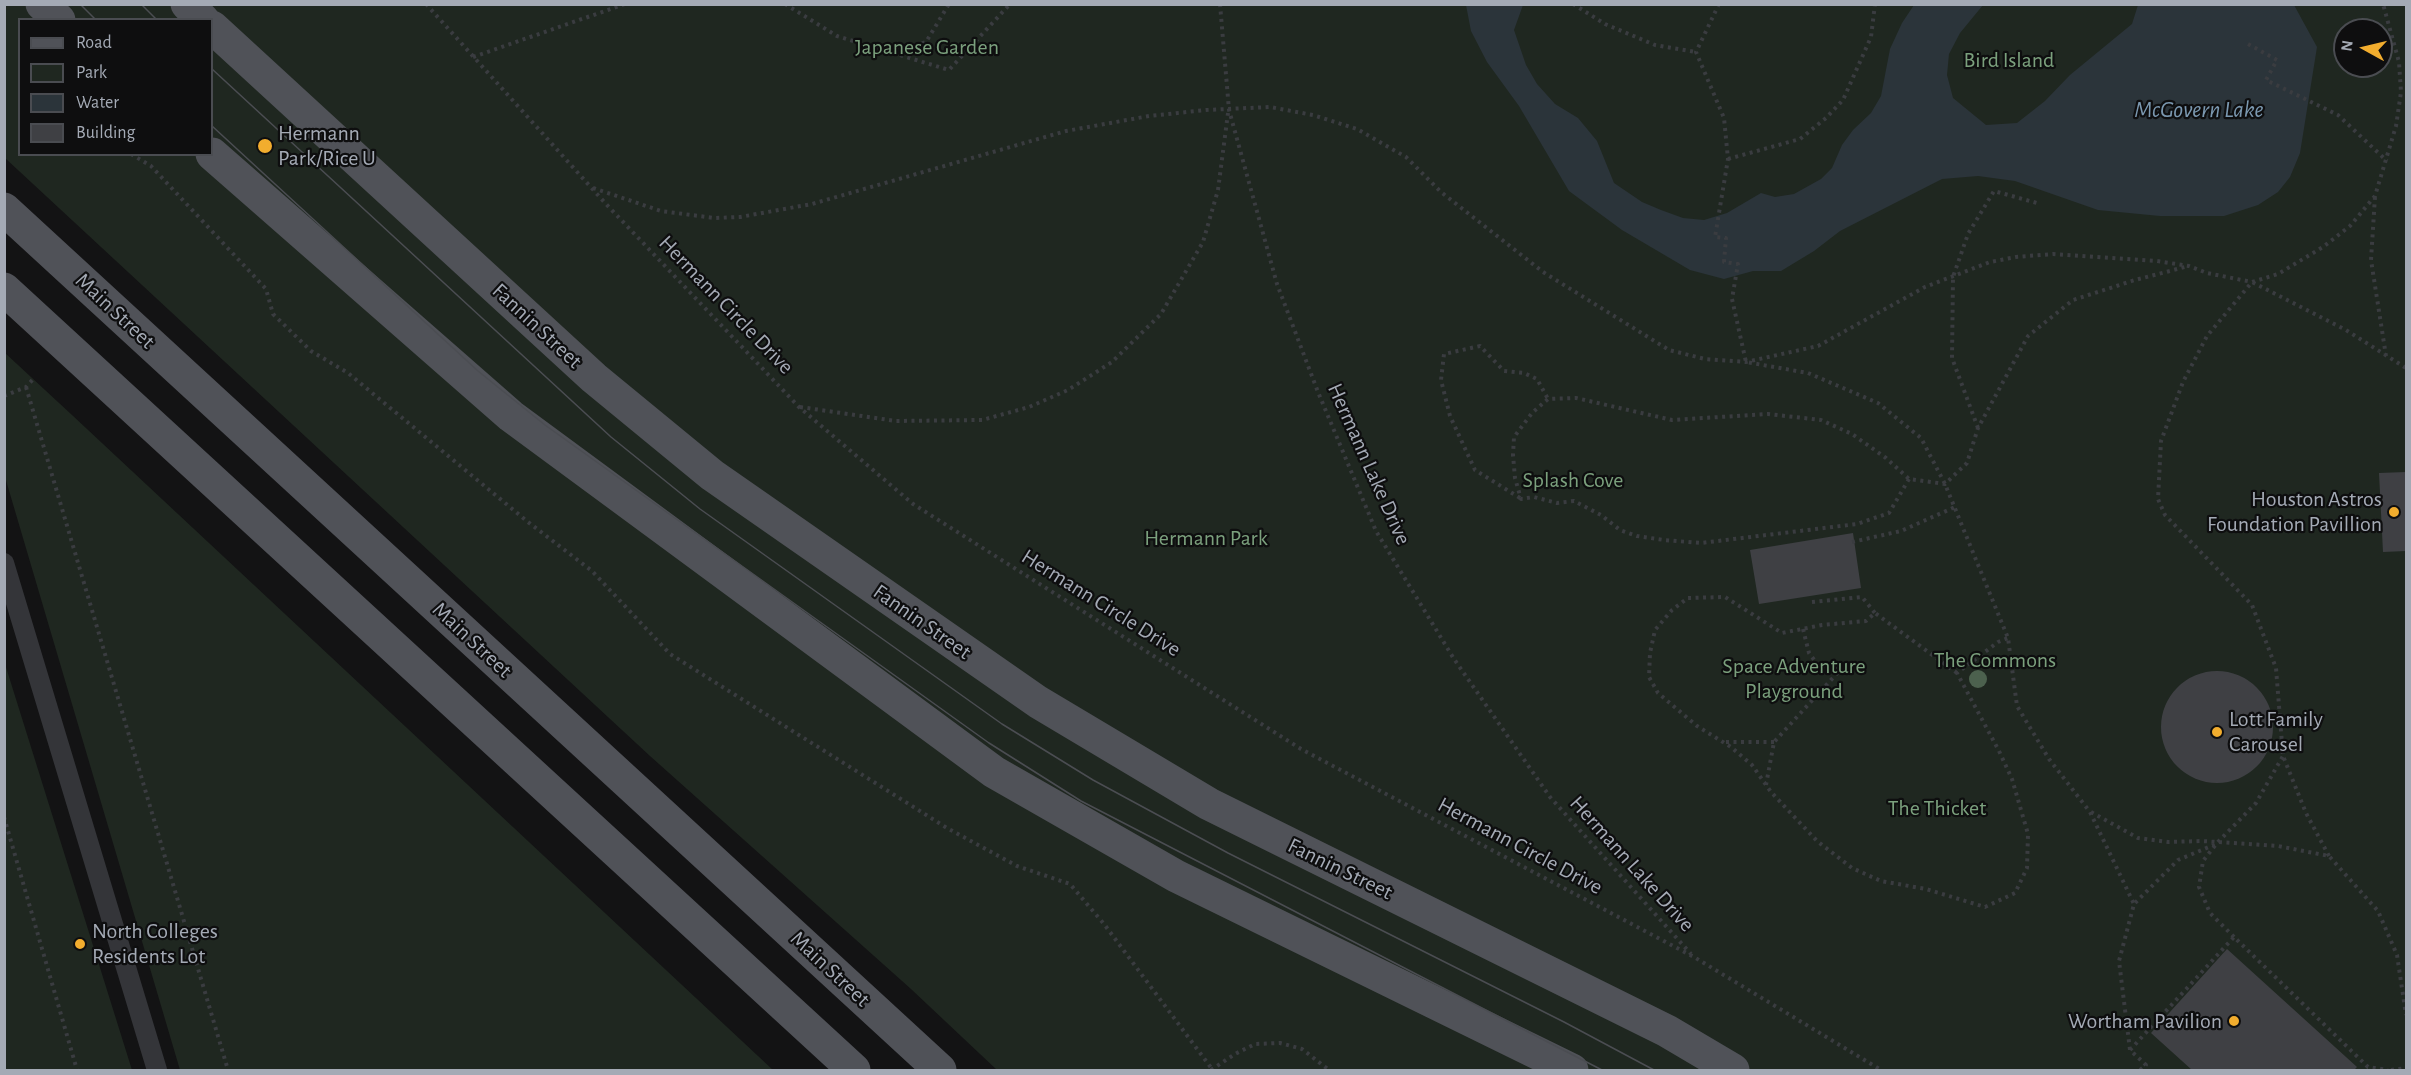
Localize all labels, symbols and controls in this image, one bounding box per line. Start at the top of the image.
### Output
legend [18,18,213,156]
north arrow [2333,18,2393,78]
text: Road [76,34,112,52]
park label: Japanese Garden [855,34,999,60]
text: N [2338,39,2356,52]
park label: Bird Island [1964,47,2054,73]
text: Park [76,64,107,82]
text: Water [76,94,119,112]
water label: McGovern Lake [2134,96,2264,124]
place label: Hermann Park/Rice U [278,120,376,172]
text: Building [76,124,135,142]
marker: Hermann Park/Rice U [256,137,274,155]
street label: Hermann Circle Drive [653,230,799,380]
street label: Main Street [70,267,160,355]
street label: Fannin Street [487,278,587,374]
street label: Hermann Lake Drive [1322,379,1416,549]
park label: Splash Cove [1522,467,1624,493]
place label: Houston Astros Foundation Pavillion [2207,486,2382,538]
marker: Houston Astros Foundation Pavillion [2387,505,2401,519]
park label: Hermann Park [1144,525,1268,551]
street label: Hermann Circle Drive [1016,543,1186,663]
street label: Fannin Street [868,579,976,665]
street label: Main Street [427,596,517,684]
park label: The Commons [1934,647,2056,673]
park label: Space Adventure Playground [1722,653,1866,704]
place label: Lott Family Carousel [2229,706,2323,758]
marker: Lott Family Carousel [2210,725,2224,739]
street label: Hermann Lake Drive [1564,790,1700,938]
street label: Hermann Circle Drive [1433,791,1607,901]
park label: The Thicket [1888,795,1986,821]
street label: Fannin Street [1283,832,1397,906]
place label: North Colleges Residents Lot [92,918,218,969]
street label: Main Street [785,925,875,1013]
marker: North Colleges Residents Lot [73,937,87,951]
place label: Wortham Pavilion [2068,1008,2222,1034]
marker: Wortham Pavilion [2227,1014,2241,1028]

